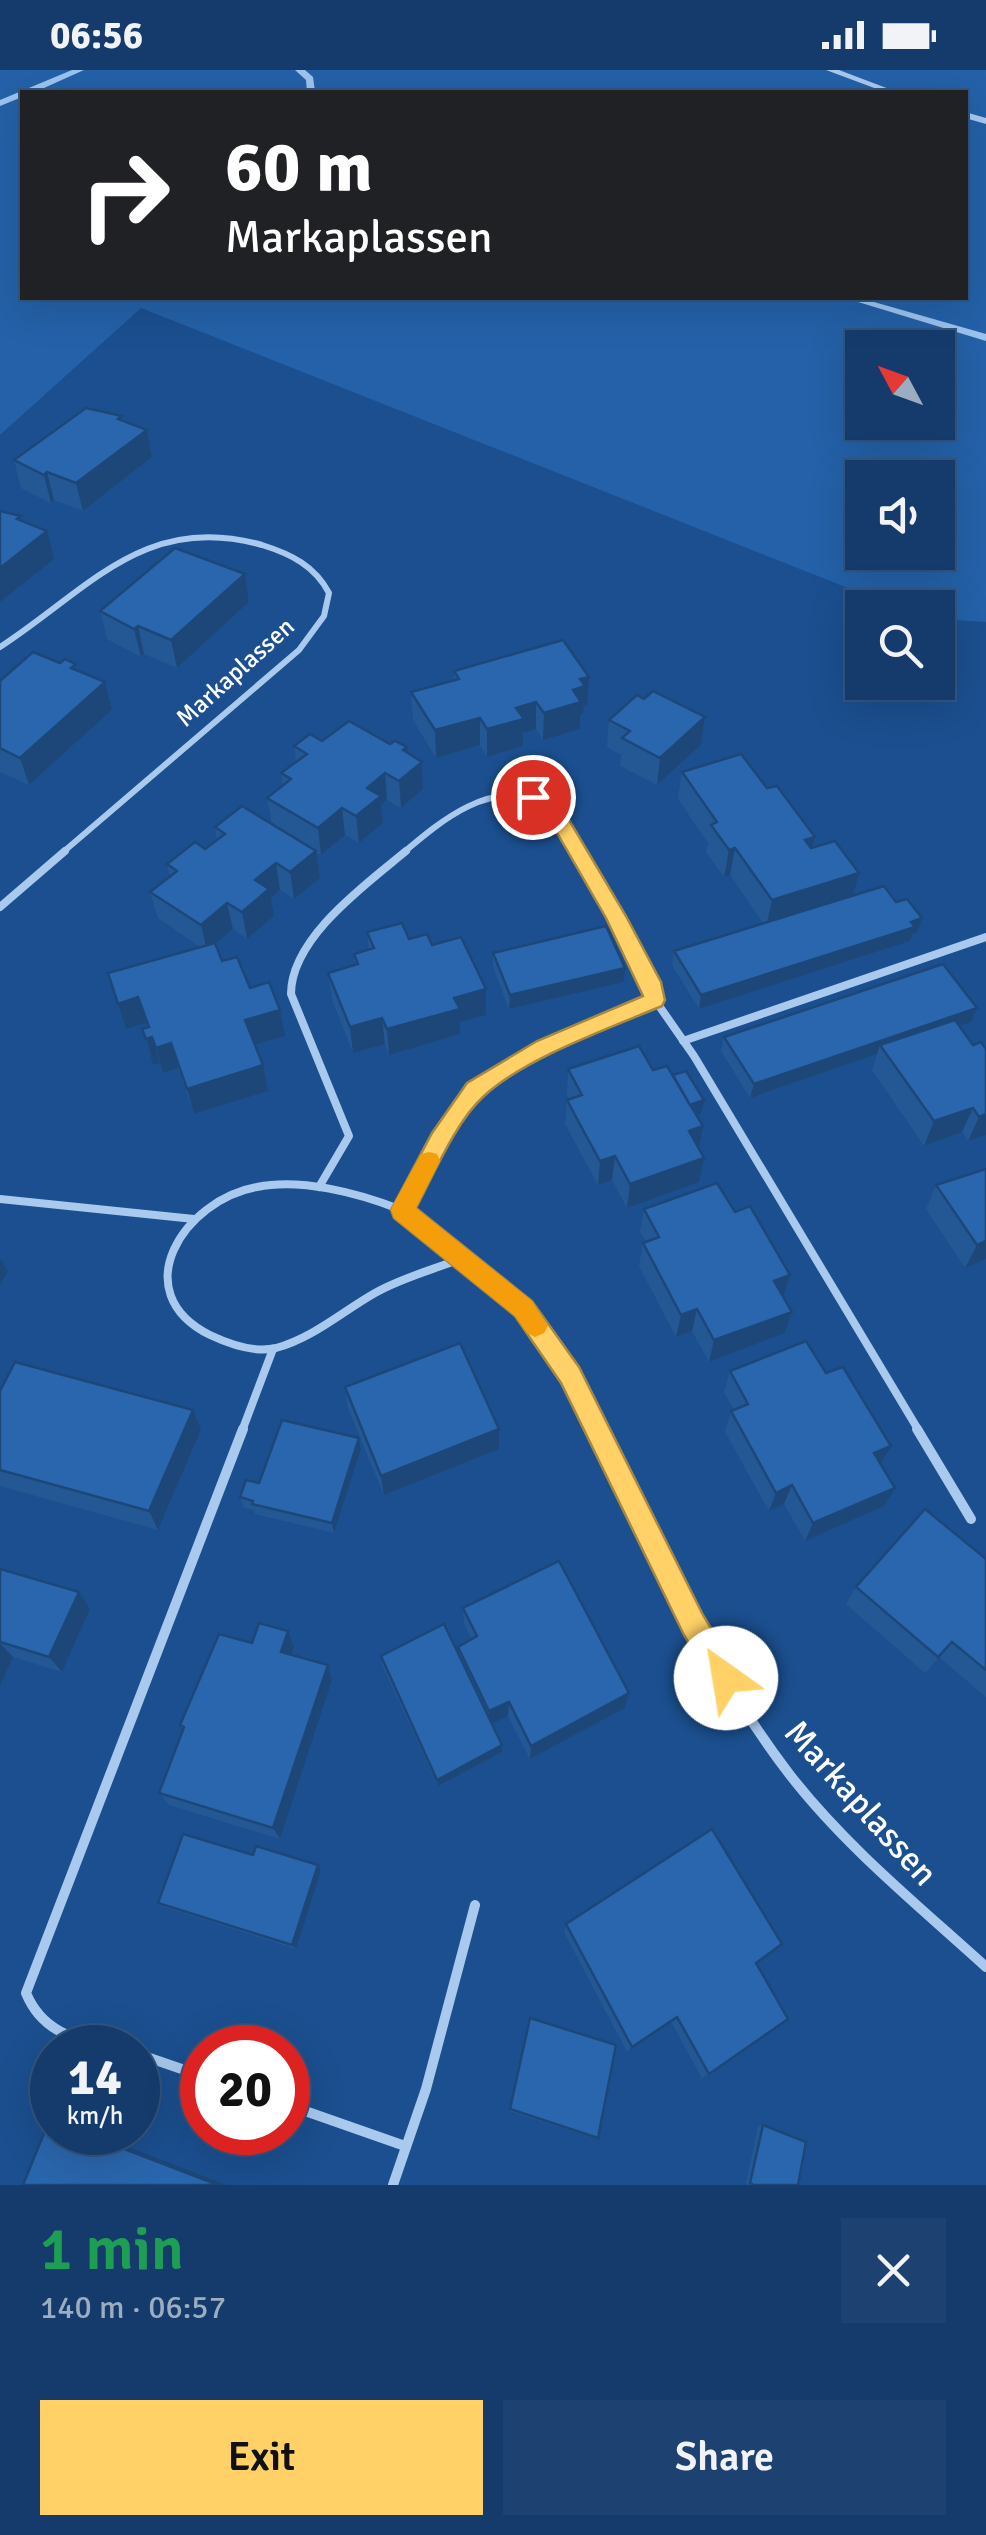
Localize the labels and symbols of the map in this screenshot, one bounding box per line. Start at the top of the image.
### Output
north arrow [845,330,955,440]
street label: Markaplassen [169,611,301,733]
pin [491,755,576,840]
position arrow [674,1626,778,1730]
street label: Markaplassen [775,1711,947,1895]
speed limit sign: 20 [180,2025,310,2155]

